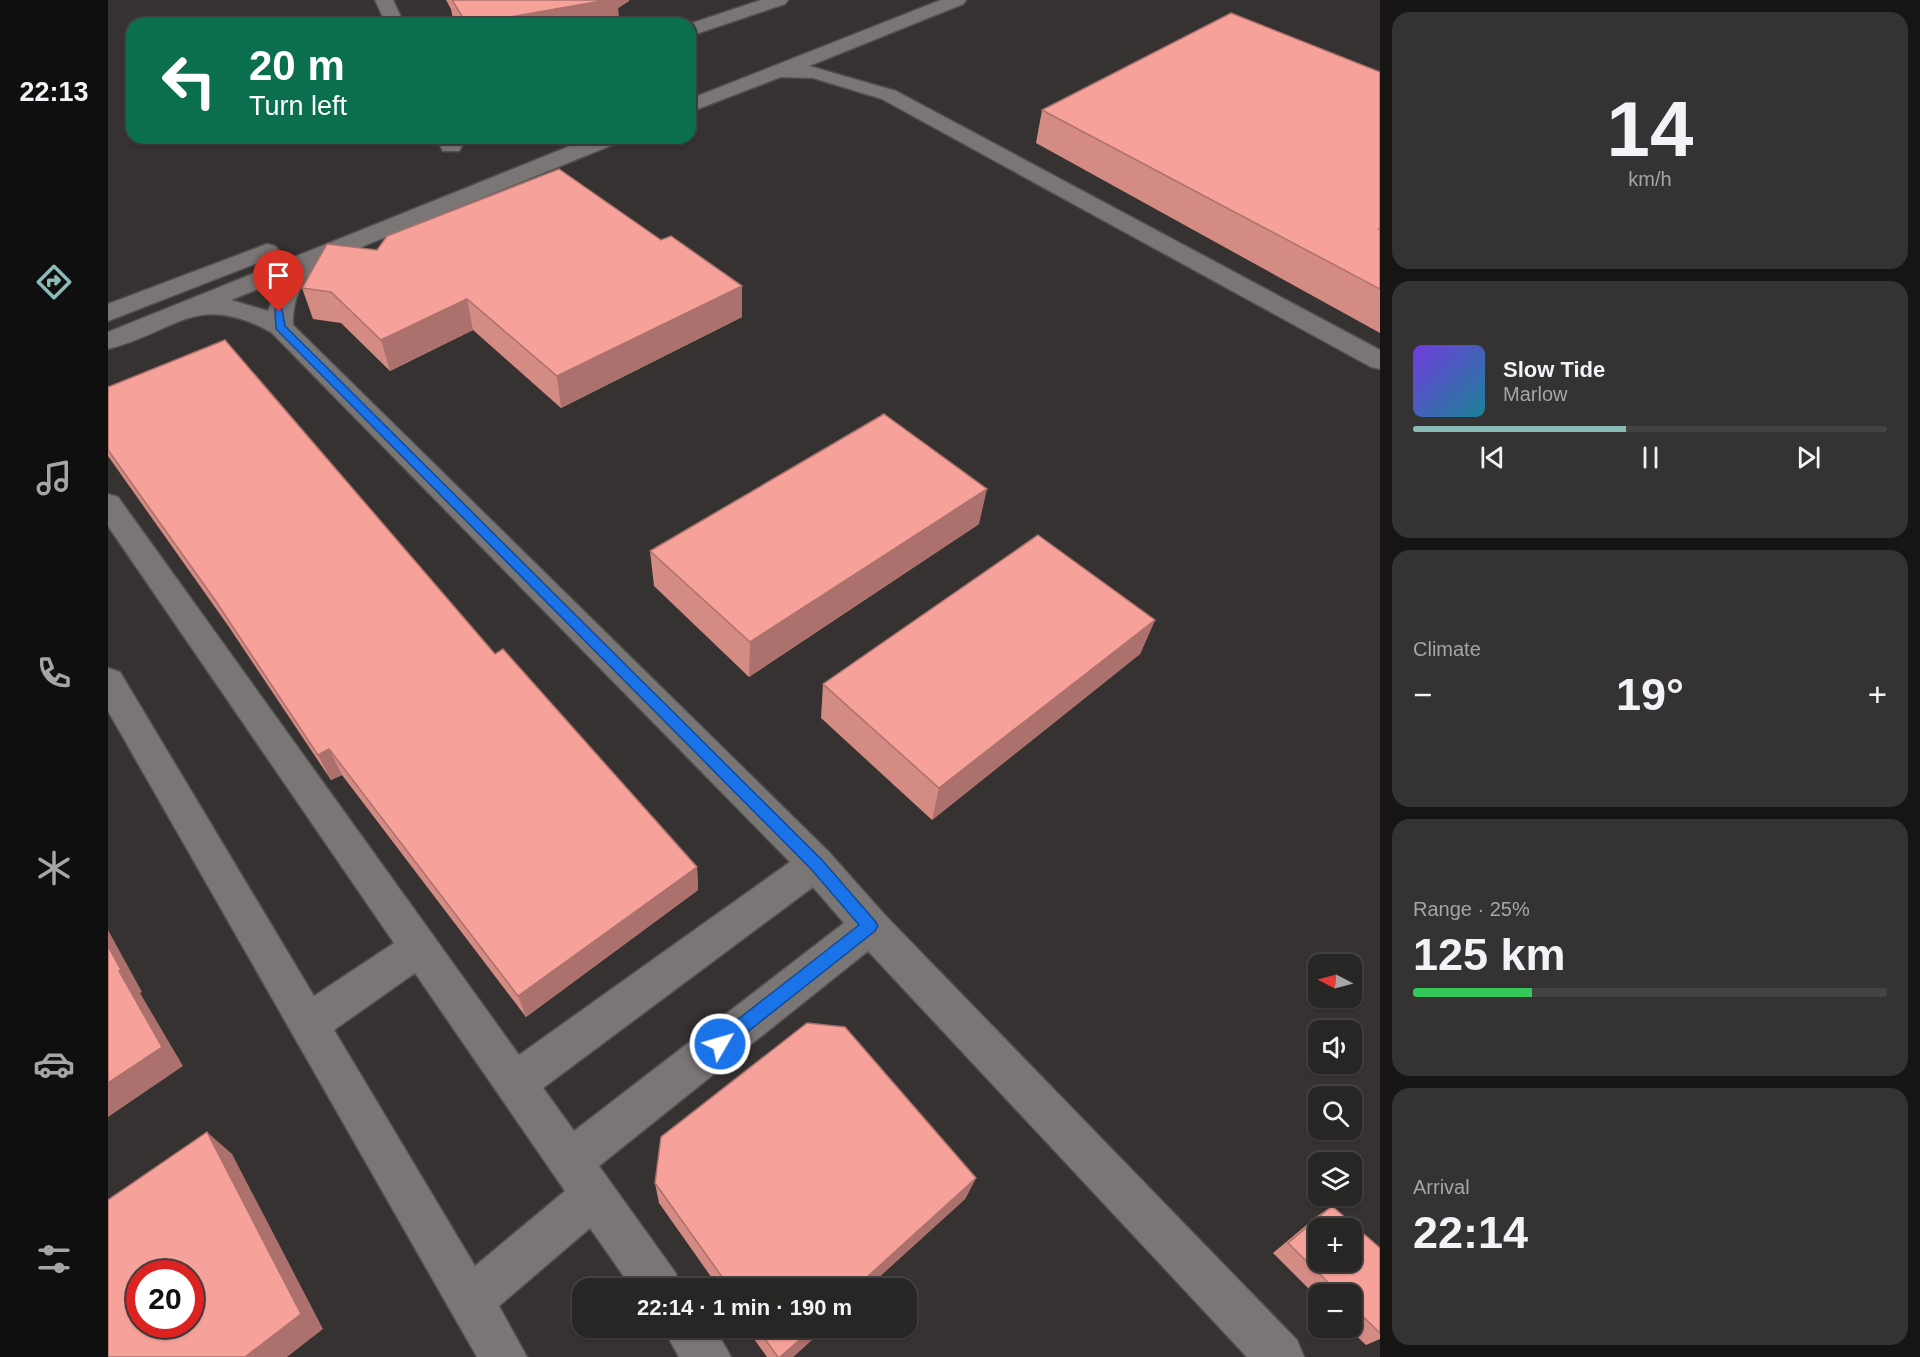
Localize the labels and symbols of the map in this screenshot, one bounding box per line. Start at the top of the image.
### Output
pin [253,250,304,312]
north arrow [1308,954,1362,1008]
position arrow [688,1012,752,1076]
speed limit sign: 20 [126,1260,204,1338]

